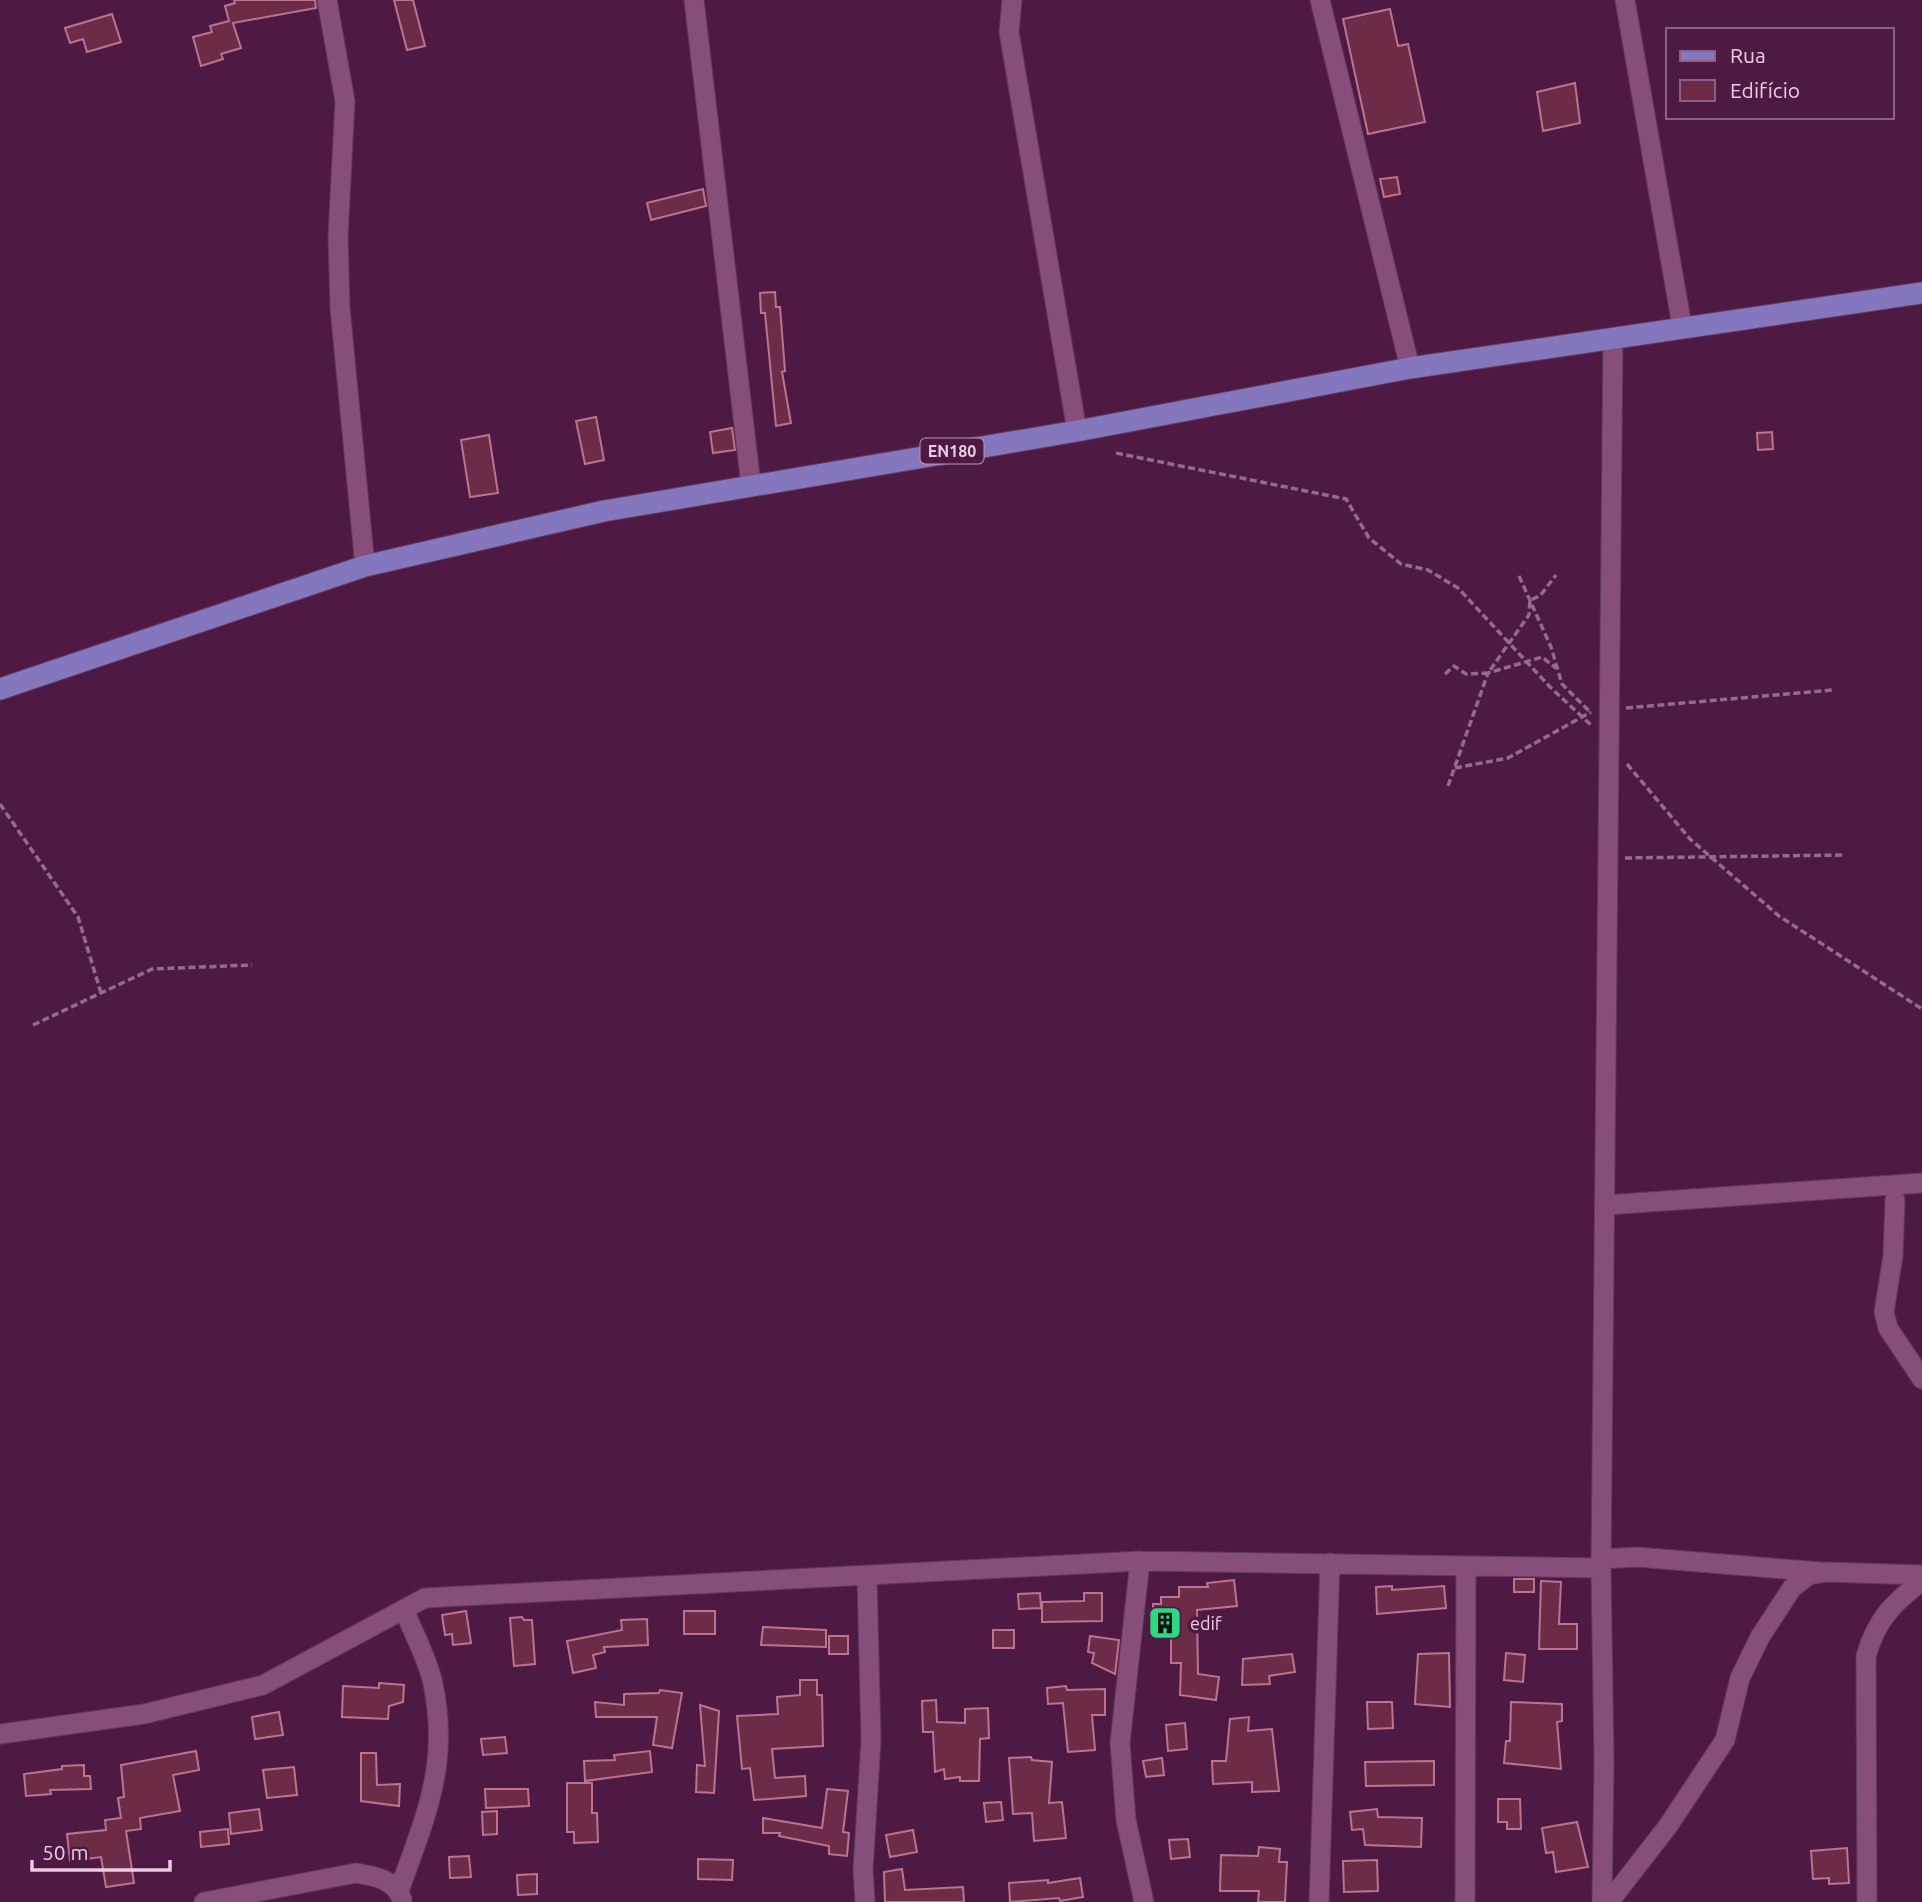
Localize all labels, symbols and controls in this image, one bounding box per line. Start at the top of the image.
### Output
legend [1666,28,1894,119]
text: Rua [1730,43,1766,67]
text: Edifício [1730,78,1800,102]
road number: EN180 [920,438,984,464]
building icon: edif [1146,1604,1184,1642]
place label: edif [1190,1613,1222,1633]
scale bar [32,1828,170,1872]
text: 50 m [42,1840,89,1864]

